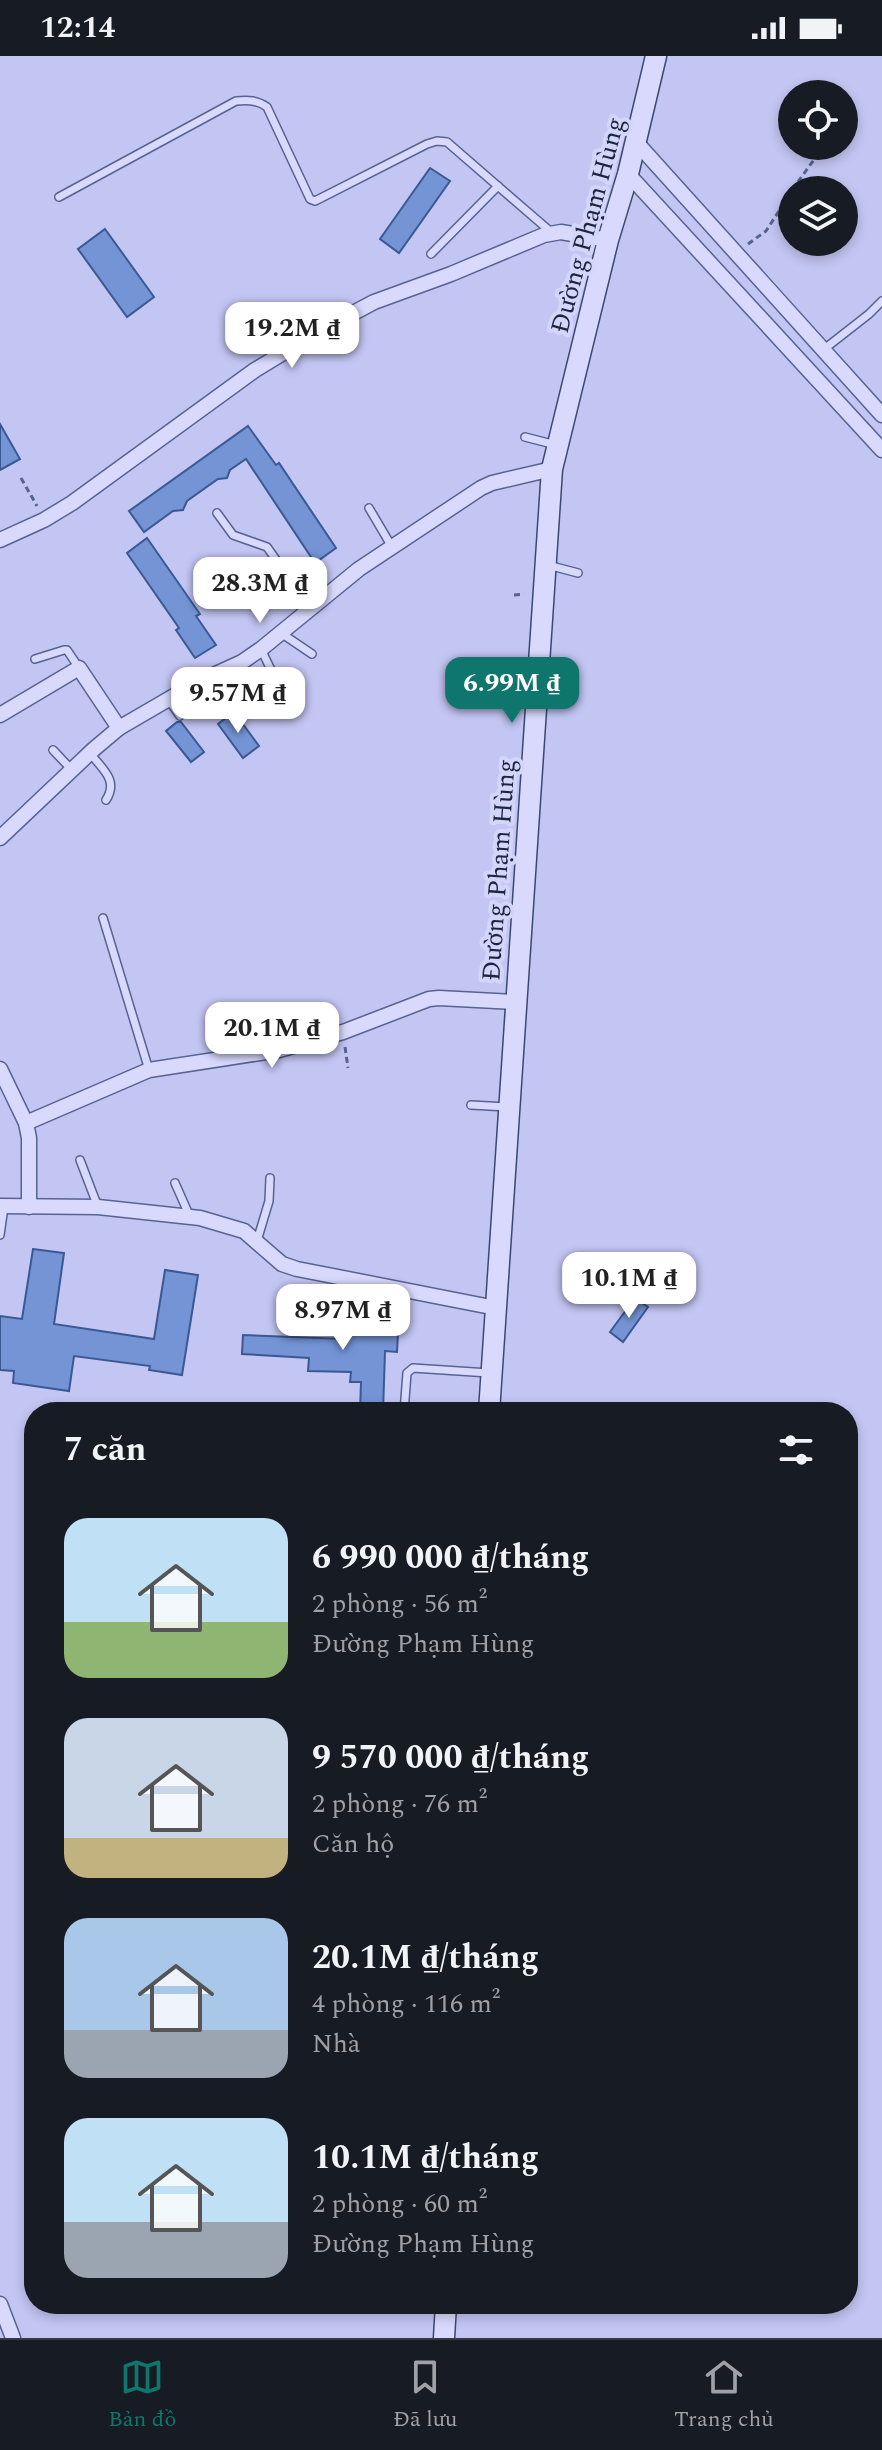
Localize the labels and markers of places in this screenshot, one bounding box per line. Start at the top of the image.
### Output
pin: 19.2M ₫ [218,302,366,370]
pin: 28.3M ₫ [186,557,334,625]
pin: 6.99M ₫ [438,657,586,725]
pin: 9.57M ₫ [164,667,312,735]
pin: 20.1M ₫ [198,1002,346,1070]
pin: 10.1M ₫ [555,1252,703,1320]
pin: 8.97M ₫ [269,1284,417,1352]

